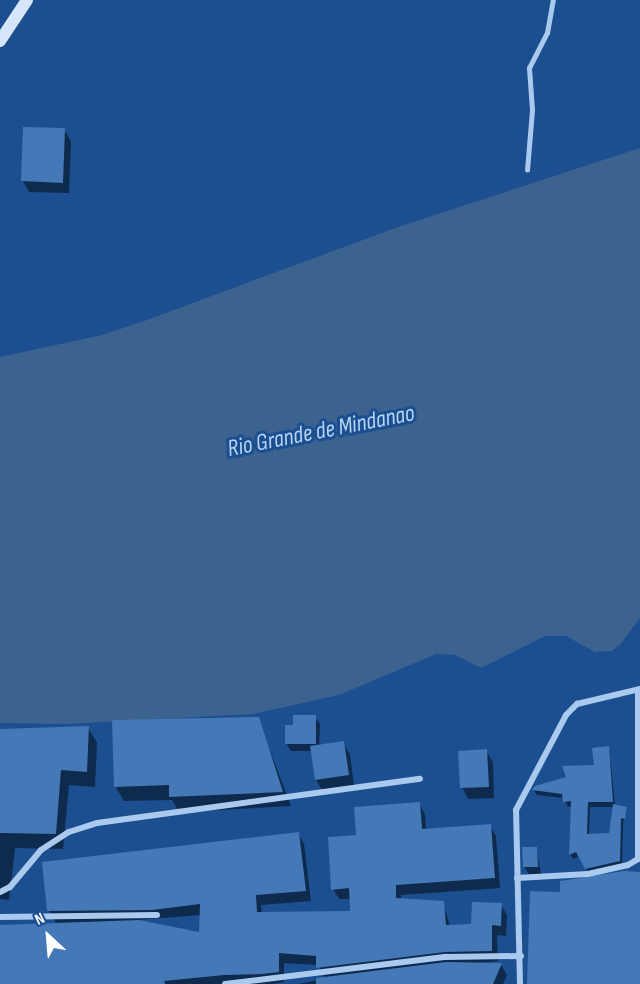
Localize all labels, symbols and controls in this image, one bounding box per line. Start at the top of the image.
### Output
water label: Rio Grande de Mindanao [225,399,417,463]
north arrow [18,906,78,966]
text: N [32,909,48,930]

